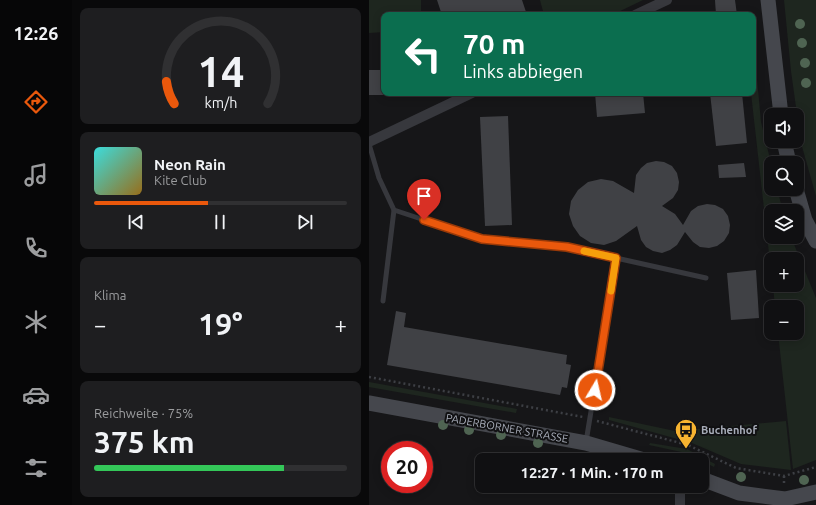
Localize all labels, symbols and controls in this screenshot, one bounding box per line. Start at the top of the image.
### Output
text: 12:26 [13,23,59,43]
icon: left [397,28,449,80]
text: 70 m [463,28,525,59]
text: 14 [197,48,244,95]
text: Links abbiegen [463,61,583,81]
icon: directions [22,88,50,116]
text: km/h [204,95,237,111]
map controls [764,108,804,340]
button: sound [764,108,804,148]
text: Neon Rain [154,156,226,173]
button: search [764,156,804,196]
icon: music [22,161,50,189]
text: Kite Club [154,173,207,187]
pin [407,179,441,220]
icon: arrive [413,185,435,207]
button: layers [764,204,804,244]
icon: previous [125,211,147,233]
icon: pause [209,211,231,233]
icon: next [294,211,316,233]
icon: phone [22,234,50,262]
button: + [764,252,804,292]
text: Klima [94,288,126,302]
button: − [764,300,804,340]
text: 19° [198,307,243,341]
icon: climate [22,308,50,336]
text: − [94,312,106,337]
text: + [335,312,347,337]
position arrow [574,369,616,411]
icon: car [22,381,50,409]
text: Reichweite · 75% [94,406,193,420]
street label: PADERBORNER STRASSE [445,411,569,445]
bus stop icon: Buchenhof [673,417,699,450]
place label: Buchenhof [701,424,757,436]
text: 375 km [94,425,195,459]
speed limit sign: 20 [381,441,433,493]
icon: filters [22,454,50,482]
text: 12:27 · 1 Min. · 170 m [521,464,664,481]

